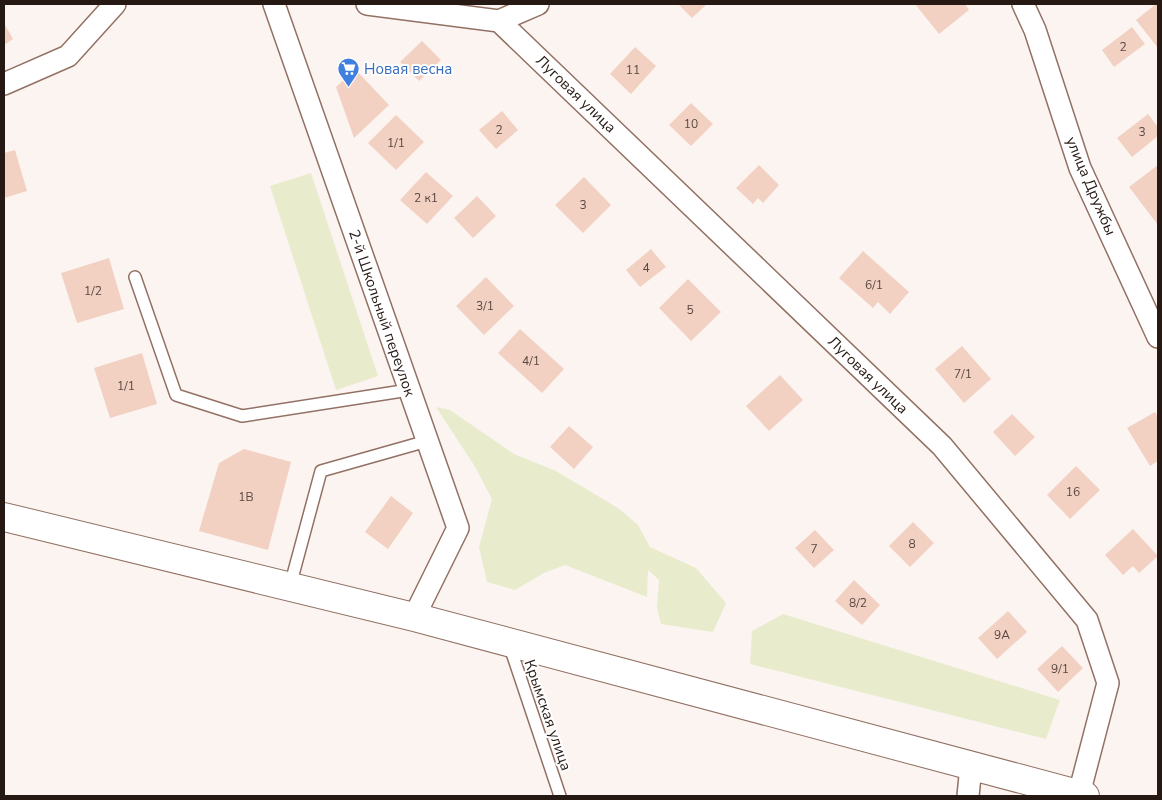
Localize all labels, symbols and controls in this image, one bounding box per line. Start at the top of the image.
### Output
house number: 2 [1119,39,1127,55]
street label: Луговая улица [532,51,620,137]
supermarket icon: Новая весна [336,57,360,88]
place label: Новая весна [364,59,452,79]
house number: 11 [626,62,640,78]
house number: 10 [684,116,698,132]
house number: 2 [495,122,503,138]
house number: 3 [1138,124,1146,140]
street label: улица Дружбы [1061,134,1121,238]
house number: 1/1 [387,135,405,151]
house number: 2 к1 [414,190,438,206]
house number: 3 [579,197,587,213]
street label: 2-й Школьный переулок [344,227,420,399]
house number: 4 [642,260,650,276]
house number: 6/1 [865,277,883,293]
house number: 1/2 [84,283,102,299]
house number: 3/1 [476,298,494,314]
house number: 5 [686,302,694,318]
street label: Луговая улица [824,332,912,418]
house number: 4/1 [522,353,540,369]
house number: 7/1 [954,366,972,382]
house number: 1/1 [117,378,135,394]
house number: 16 [1066,484,1080,500]
house number: 1В [238,489,254,505]
house number: 8 [908,536,916,552]
house number: 7 [810,541,818,557]
house number: 8/2 [849,595,867,611]
house number: 9А [994,627,1010,643]
street label: Крымская улица [520,657,576,773]
house number: 9/1 [1051,661,1069,677]

